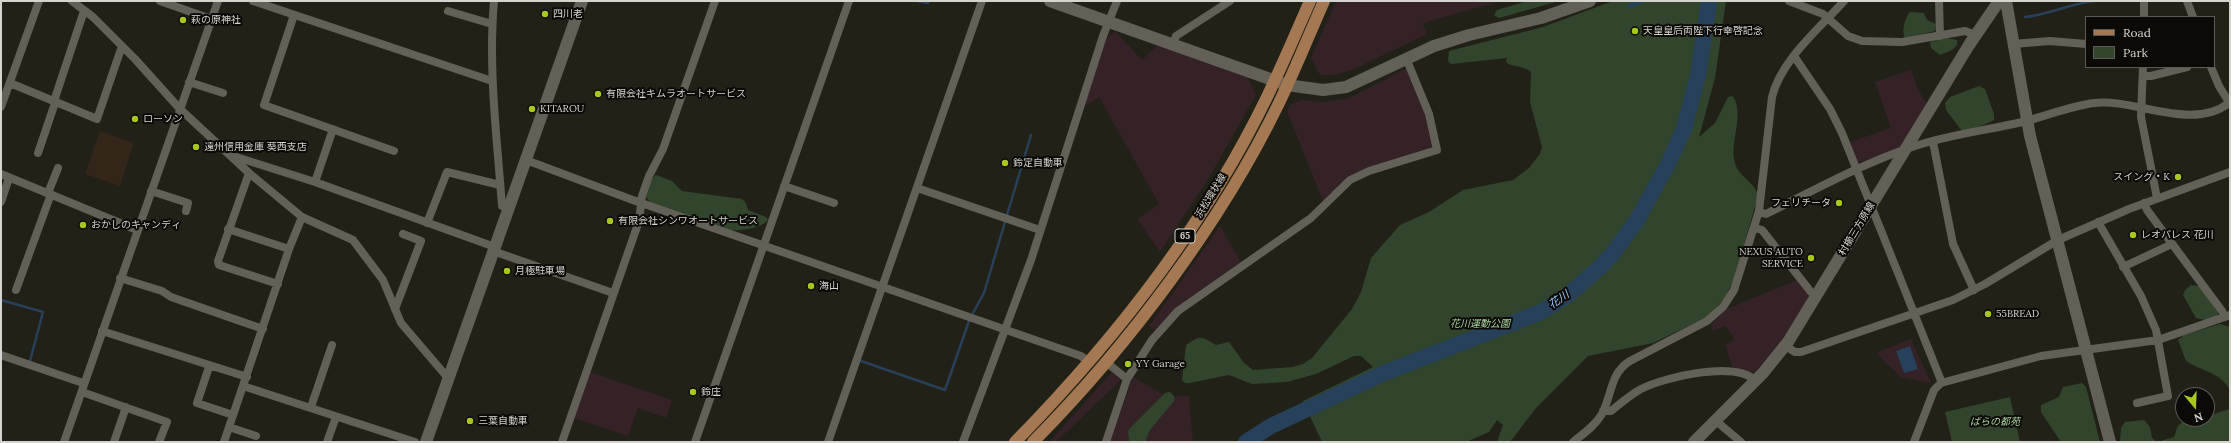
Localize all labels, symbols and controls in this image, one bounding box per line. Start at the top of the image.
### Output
place label: 四川老 [553,8,583,20]
marker: 四川老 [540,9,550,19]
place label: 萩の原神社 [191,14,241,26]
marker: 萩の原神社 [178,15,188,25]
legend [2085,16,2215,68]
place label: 天皇皇后両陛下行幸啓記念 [1643,25,1763,37]
text: Road [2123,25,2151,40]
marker: 天皇皇后両陛下行幸啓記念 [1630,26,1640,36]
text: Park [2123,45,2148,60]
place label: 有限会社キムラオートサービス [606,88,746,100]
marker: 有限会社キムラオートサービス [593,89,603,99]
place label: KITAROU [540,103,584,115]
marker: KITAROU [527,104,537,114]
place label: ローソン [143,113,183,125]
marker: ローソン [130,114,140,124]
place label: 遠州信用金庫 葵西支店 [204,141,307,153]
marker: 遠州信用金庫 葵西支店 [191,142,201,152]
place label: 鈴定自動車 [1013,157,1063,169]
marker: 鈴定自動車 [1000,158,1010,168]
place label: スイング・K [2113,171,2170,183]
street label: 浜松環状線 [1193,172,1229,220]
marker: スイング・K [2173,172,2183,182]
place label: フェリチータ [1771,197,1831,209]
marker: フェリチータ [1834,198,1844,208]
street label: 村櫛三方原線 [1836,200,1878,258]
place label: 有限会社シンワオートサービス [618,215,758,227]
marker: 有限会社シンワオートサービス [605,216,615,226]
place label: おかしのキャンディ [91,219,181,231]
marker: おかしのキャンディ [78,220,88,230]
road number: 65 [1175,229,1195,243]
place label: レオパレス 花川 [2141,229,2214,241]
marker: レオパレス 花川 [2128,230,2138,240]
place label: NEXUS AUTO SERVICE [1739,246,1803,270]
marker: NEXUS AUTO SERVICE [1806,253,1816,263]
place label: 月極駐車場 [515,265,565,277]
marker: 月極駐車場 [502,266,512,276]
place label: 海山 [819,280,839,292]
marker: 海山 [806,281,816,291]
water label: 花川 [1546,288,1572,312]
place label: 55BREAD [1996,308,2039,320]
marker: 55BREAD [1983,309,1993,319]
park label: 花川運動公園 [1450,318,1510,330]
place label: YY Garage [1136,358,1185,370]
marker: YY Garage [1123,359,1133,369]
place label: 鈴庄 [701,386,721,398]
marker: 鈴庄 [688,387,698,397]
north arrow [2175,387,2215,427]
text: N [2192,409,2205,425]
place label: 三葉自動車 [478,415,528,427]
marker: 三葉自動車 [465,416,475,426]
park label: ばらの都苑 [1970,416,2020,428]

